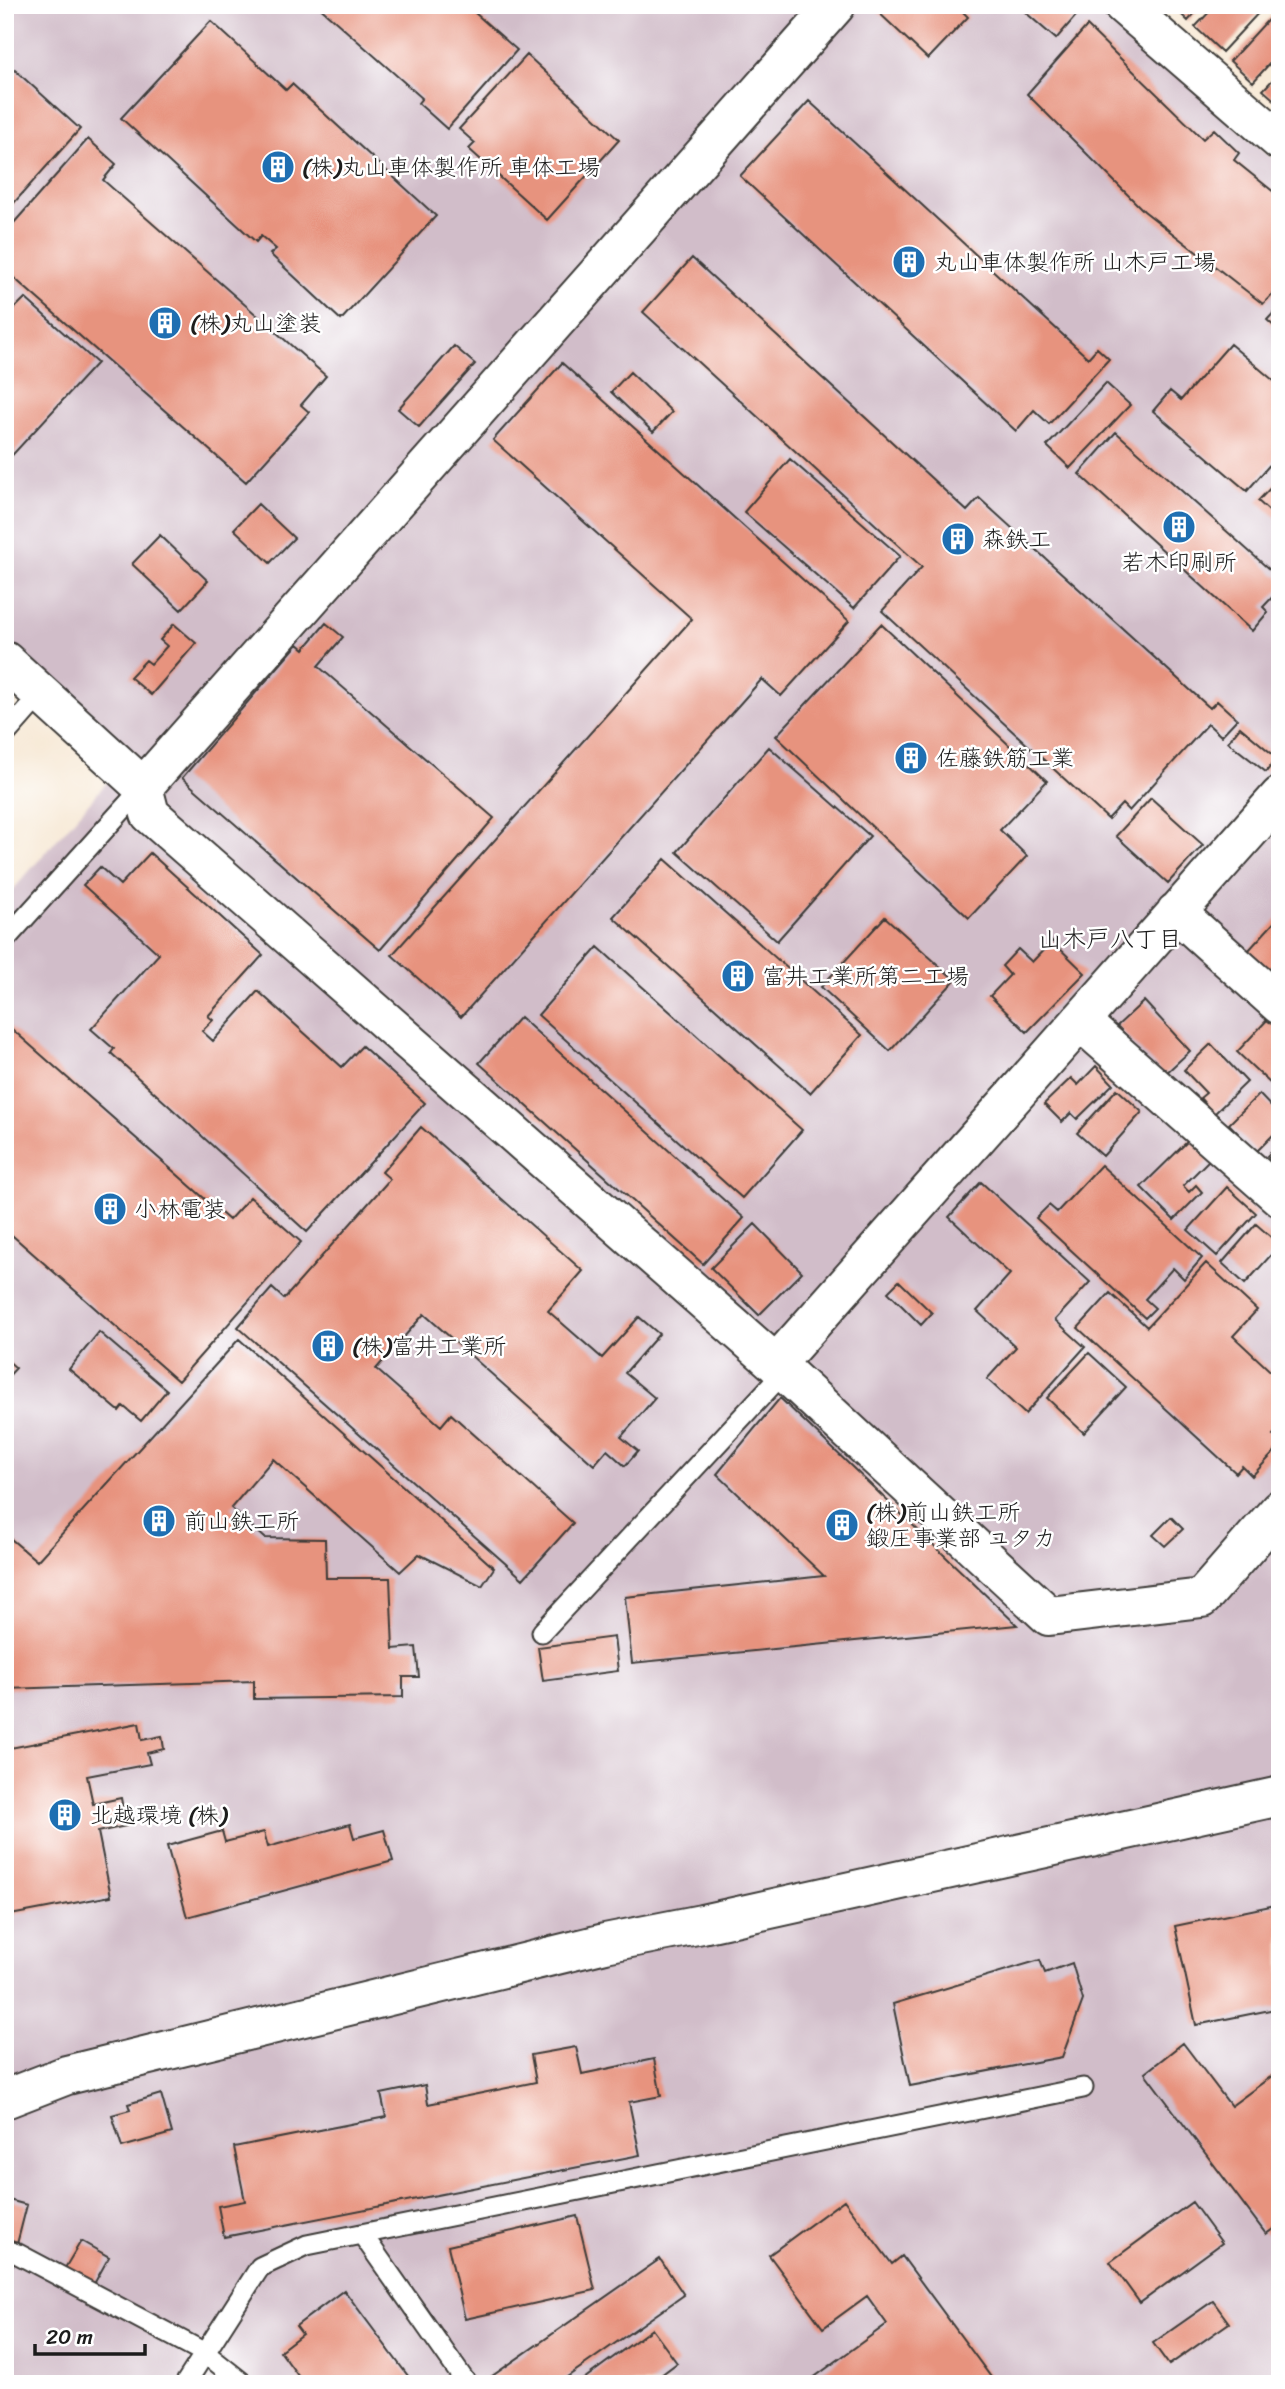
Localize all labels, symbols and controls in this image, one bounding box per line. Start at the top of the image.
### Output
place label: (株)丸山車体製作所 車体工場 [302,147,600,188]
building icon: (株)丸山車体製作所 車体工場 [259,148,297,186]
place label: 丸山車体製作所 山木戸工場 [934,242,1216,283]
building icon: 丸山車体製作所 山木戸工場 [890,243,928,281]
place label: (株)丸山塗装 [190,303,321,344]
building icon: (株)丸山塗装 [146,304,184,342]
building icon: 若木印刷所 [1160,508,1198,546]
place label: 森鉄工 [982,519,1051,560]
building icon: 森鉄工 [939,520,977,558]
place label: 若木印刷所 [1122,542,1237,583]
place label: 佐藤鉄筋工業 [936,738,1074,779]
building icon: 佐藤鉄筋工業 [892,739,930,777]
district label: 山木戸八丁目 [1038,918,1182,960]
place label: 富井工業所第二工場 [762,956,969,997]
building icon: 富井工業所第二工場 [719,957,757,995]
place label: 小林電装 [134,1189,226,1230]
building icon: 小林電装 [91,1190,129,1228]
place label: (株)富井工業所 [352,1326,506,1367]
building icon: (株)富井工業所 [309,1327,347,1365]
place label: (株)前山鉄工所 鍛圧事業部 ユタカ [866,1492,1056,1559]
place label: 前山鉄工所 [184,1501,299,1542]
building icon: 前山鉄工所 [140,1502,178,1540]
building icon: (株)前山鉄工所 鍛圧事業部 ユタカ [823,1506,861,1544]
place label: 北越環境 (株) [90,1795,229,1836]
building icon: 北越環境 (株) [46,1796,84,1834]
scale bar [35,2312,145,2356]
text: 20 m [46,2318,93,2356]

